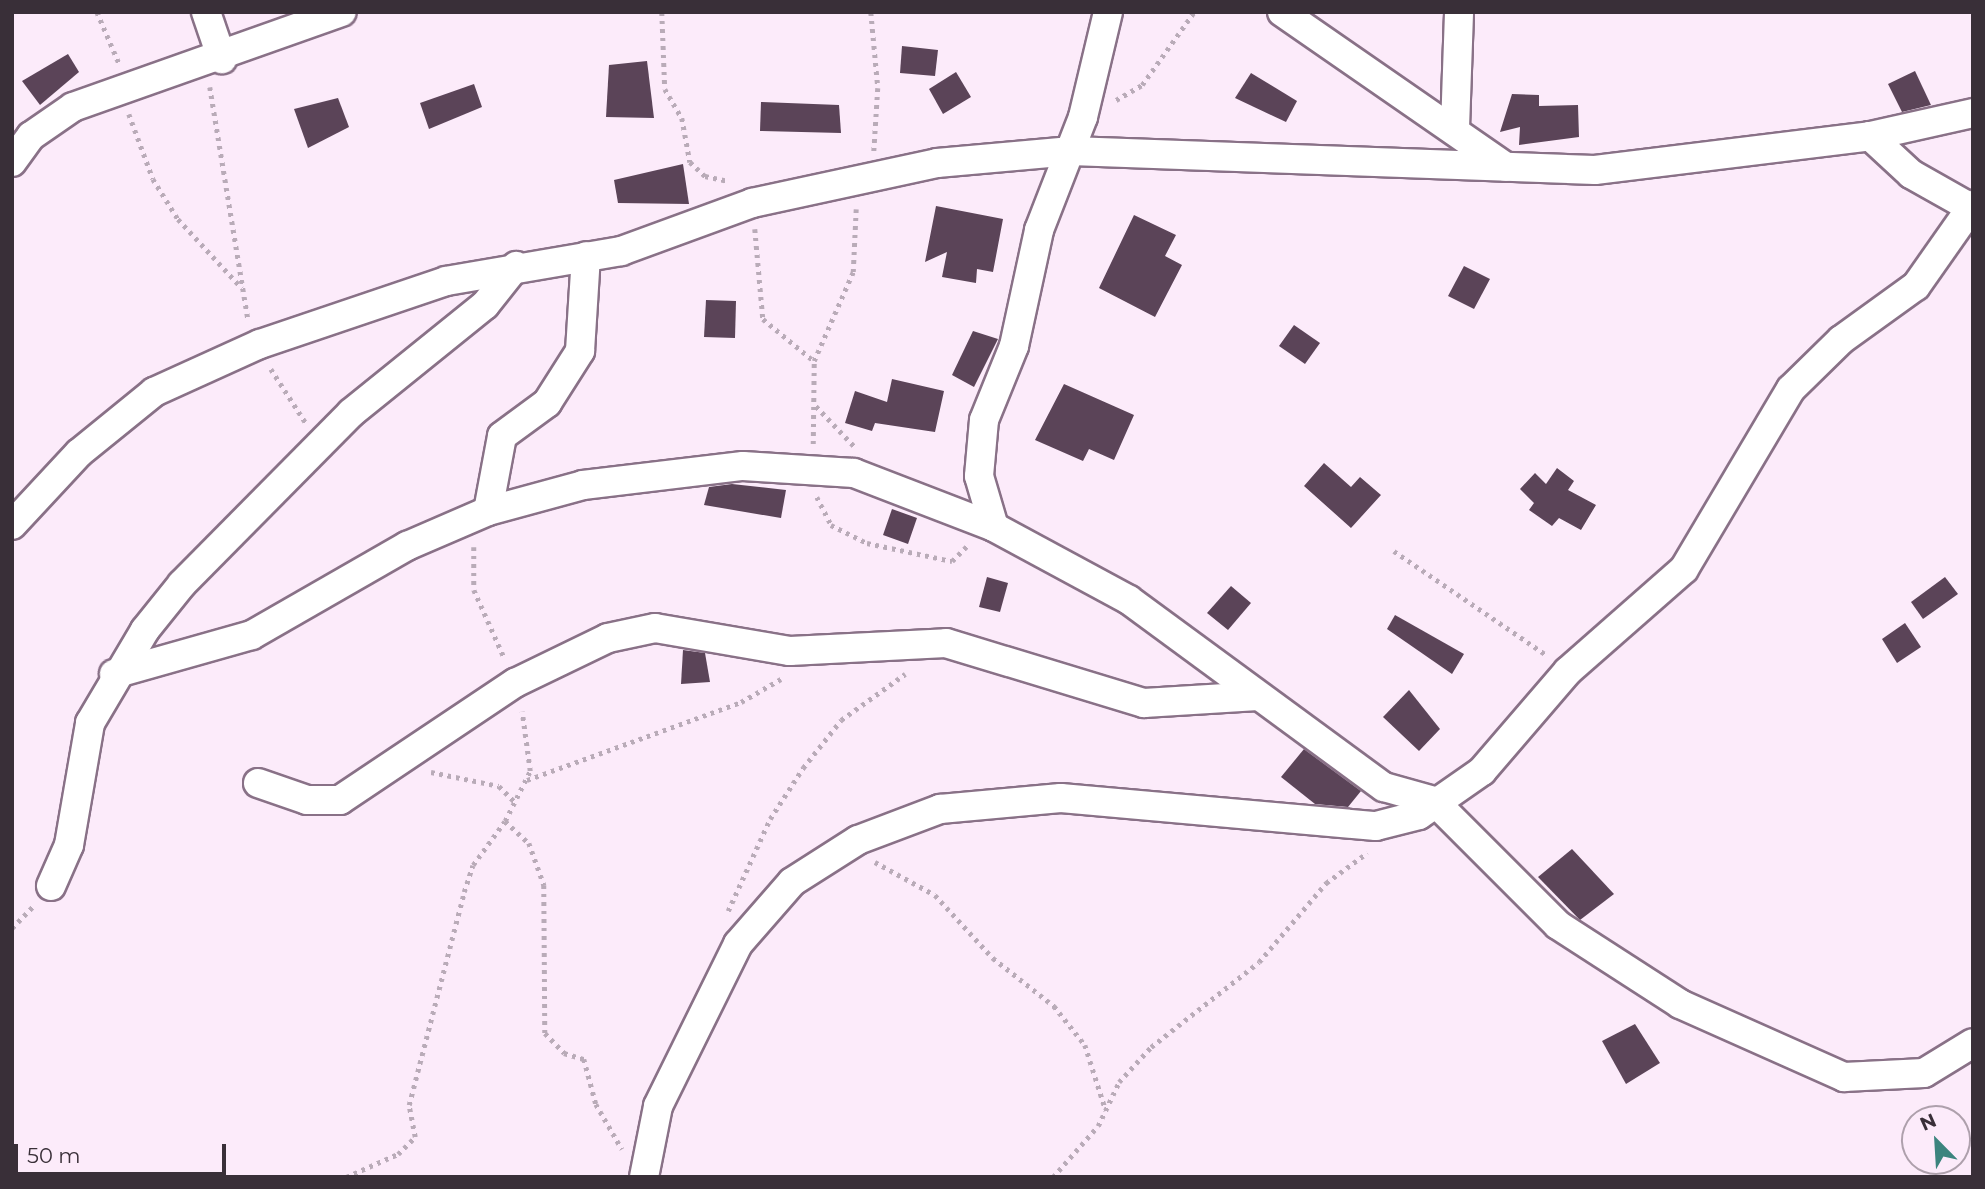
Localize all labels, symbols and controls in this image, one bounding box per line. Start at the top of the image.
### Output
north arrow [1901,1105,1971,1175]
text: N [1916,1109,1940,1136]
scale bar [18,1130,229,1174]
text: 50 m [27,1143,81,1168]

